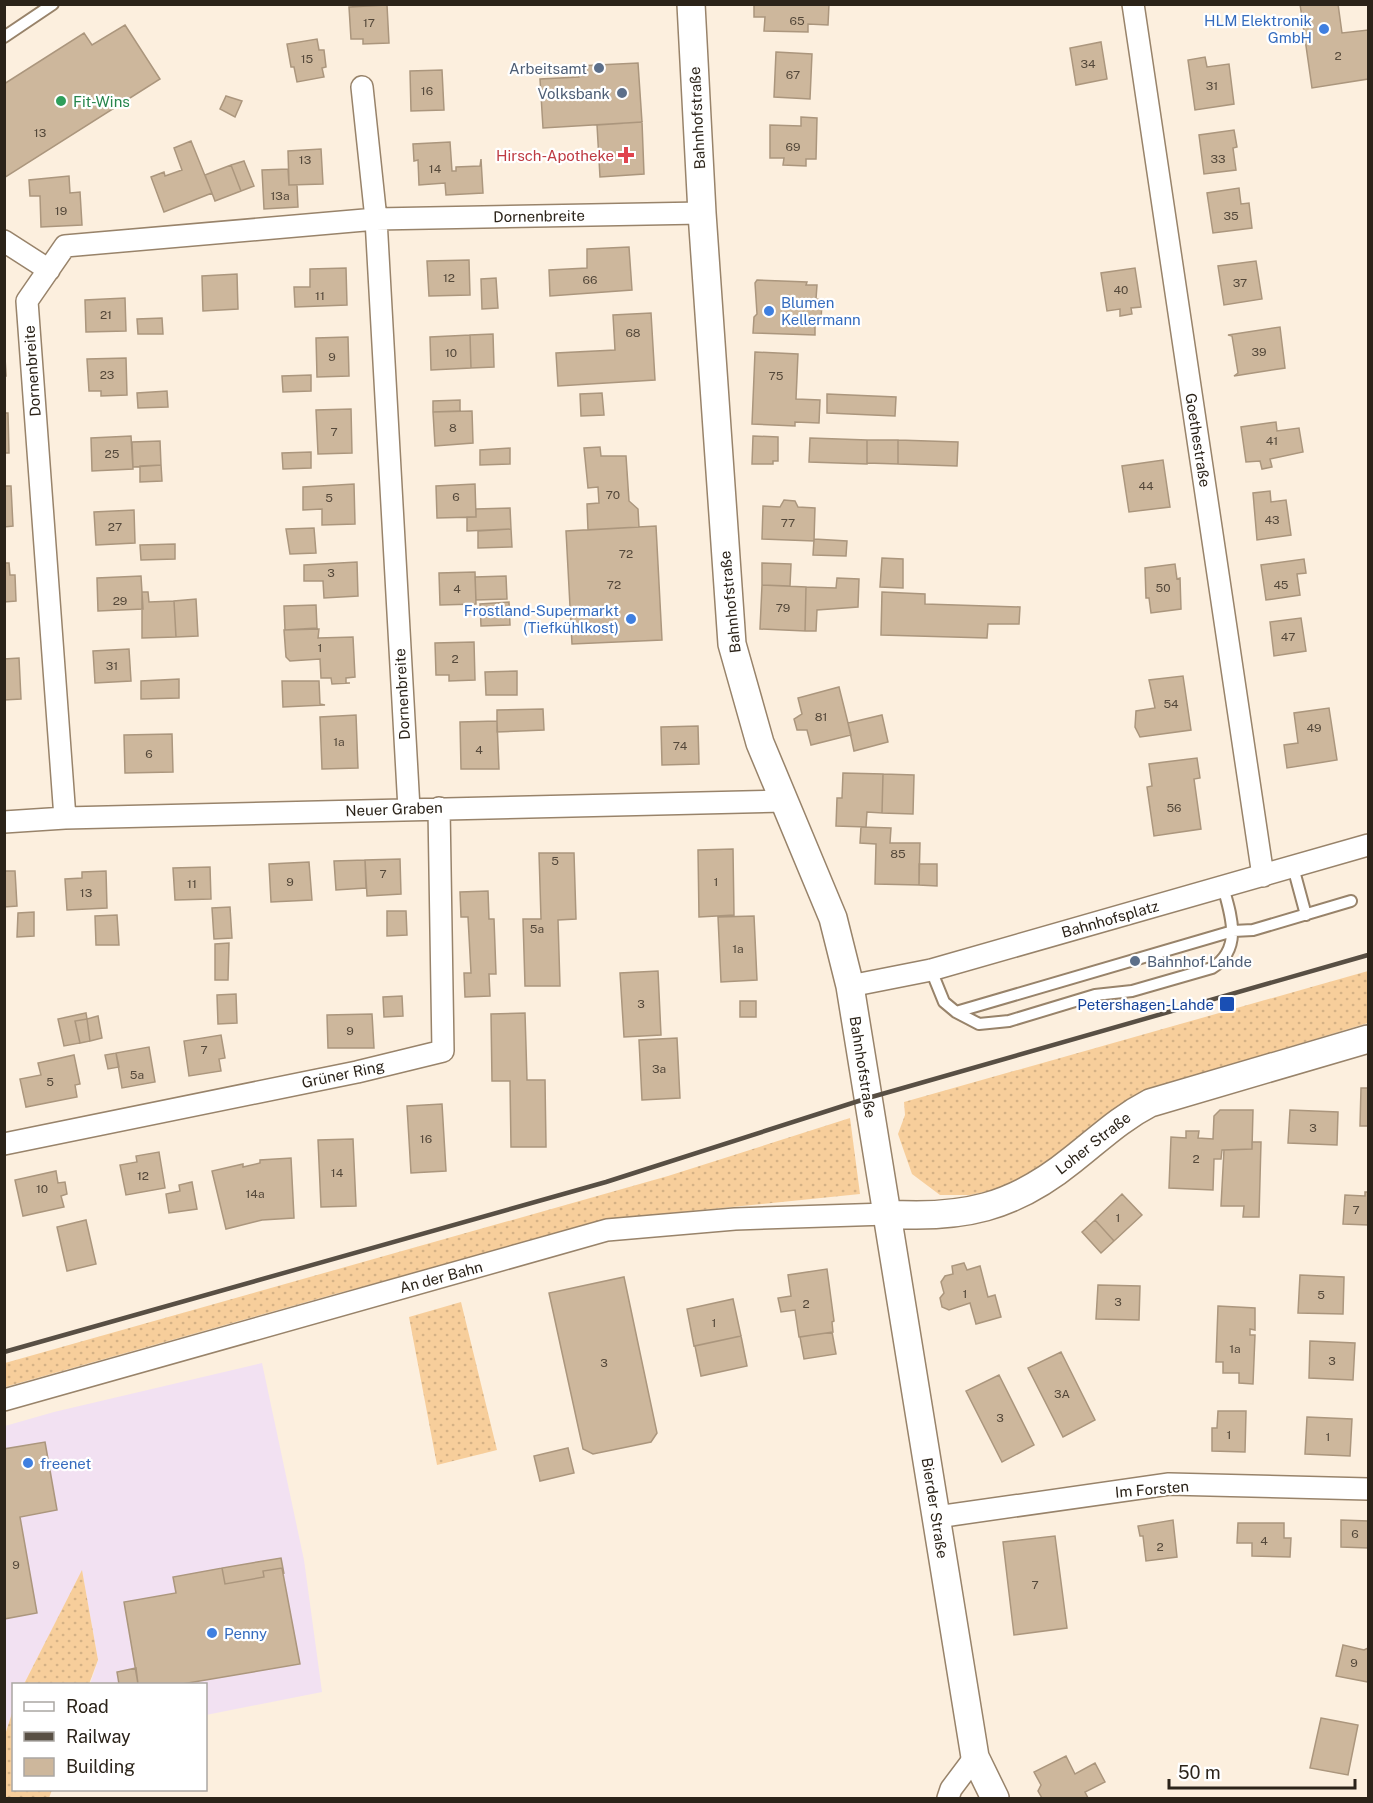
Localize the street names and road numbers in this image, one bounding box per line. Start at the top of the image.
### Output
street label: Bahnhofstraße [686,66,708,170]
street label: Dornenbreite [493,207,585,225]
street label: Dornenbreite [20,325,44,417]
street label: Goethestraße [1182,392,1214,488]
street label: Bahnhofstraße [716,550,744,654]
street label: Dornenbreite [391,648,413,740]
street label: Neuer Graben [345,799,443,819]
street label: Bahnhofsplatz [1059,897,1161,941]
street label: Bahnhofstraße [847,1015,879,1119]
street label: Grüner Ring [300,1057,386,1091]
street label: Loher Straße [1052,1108,1134,1178]
street label: An der Bahn [398,1258,484,1296]
street label: Bierder Straße [919,1456,951,1560]
street label: Im Forsten [1114,1477,1190,1501]

